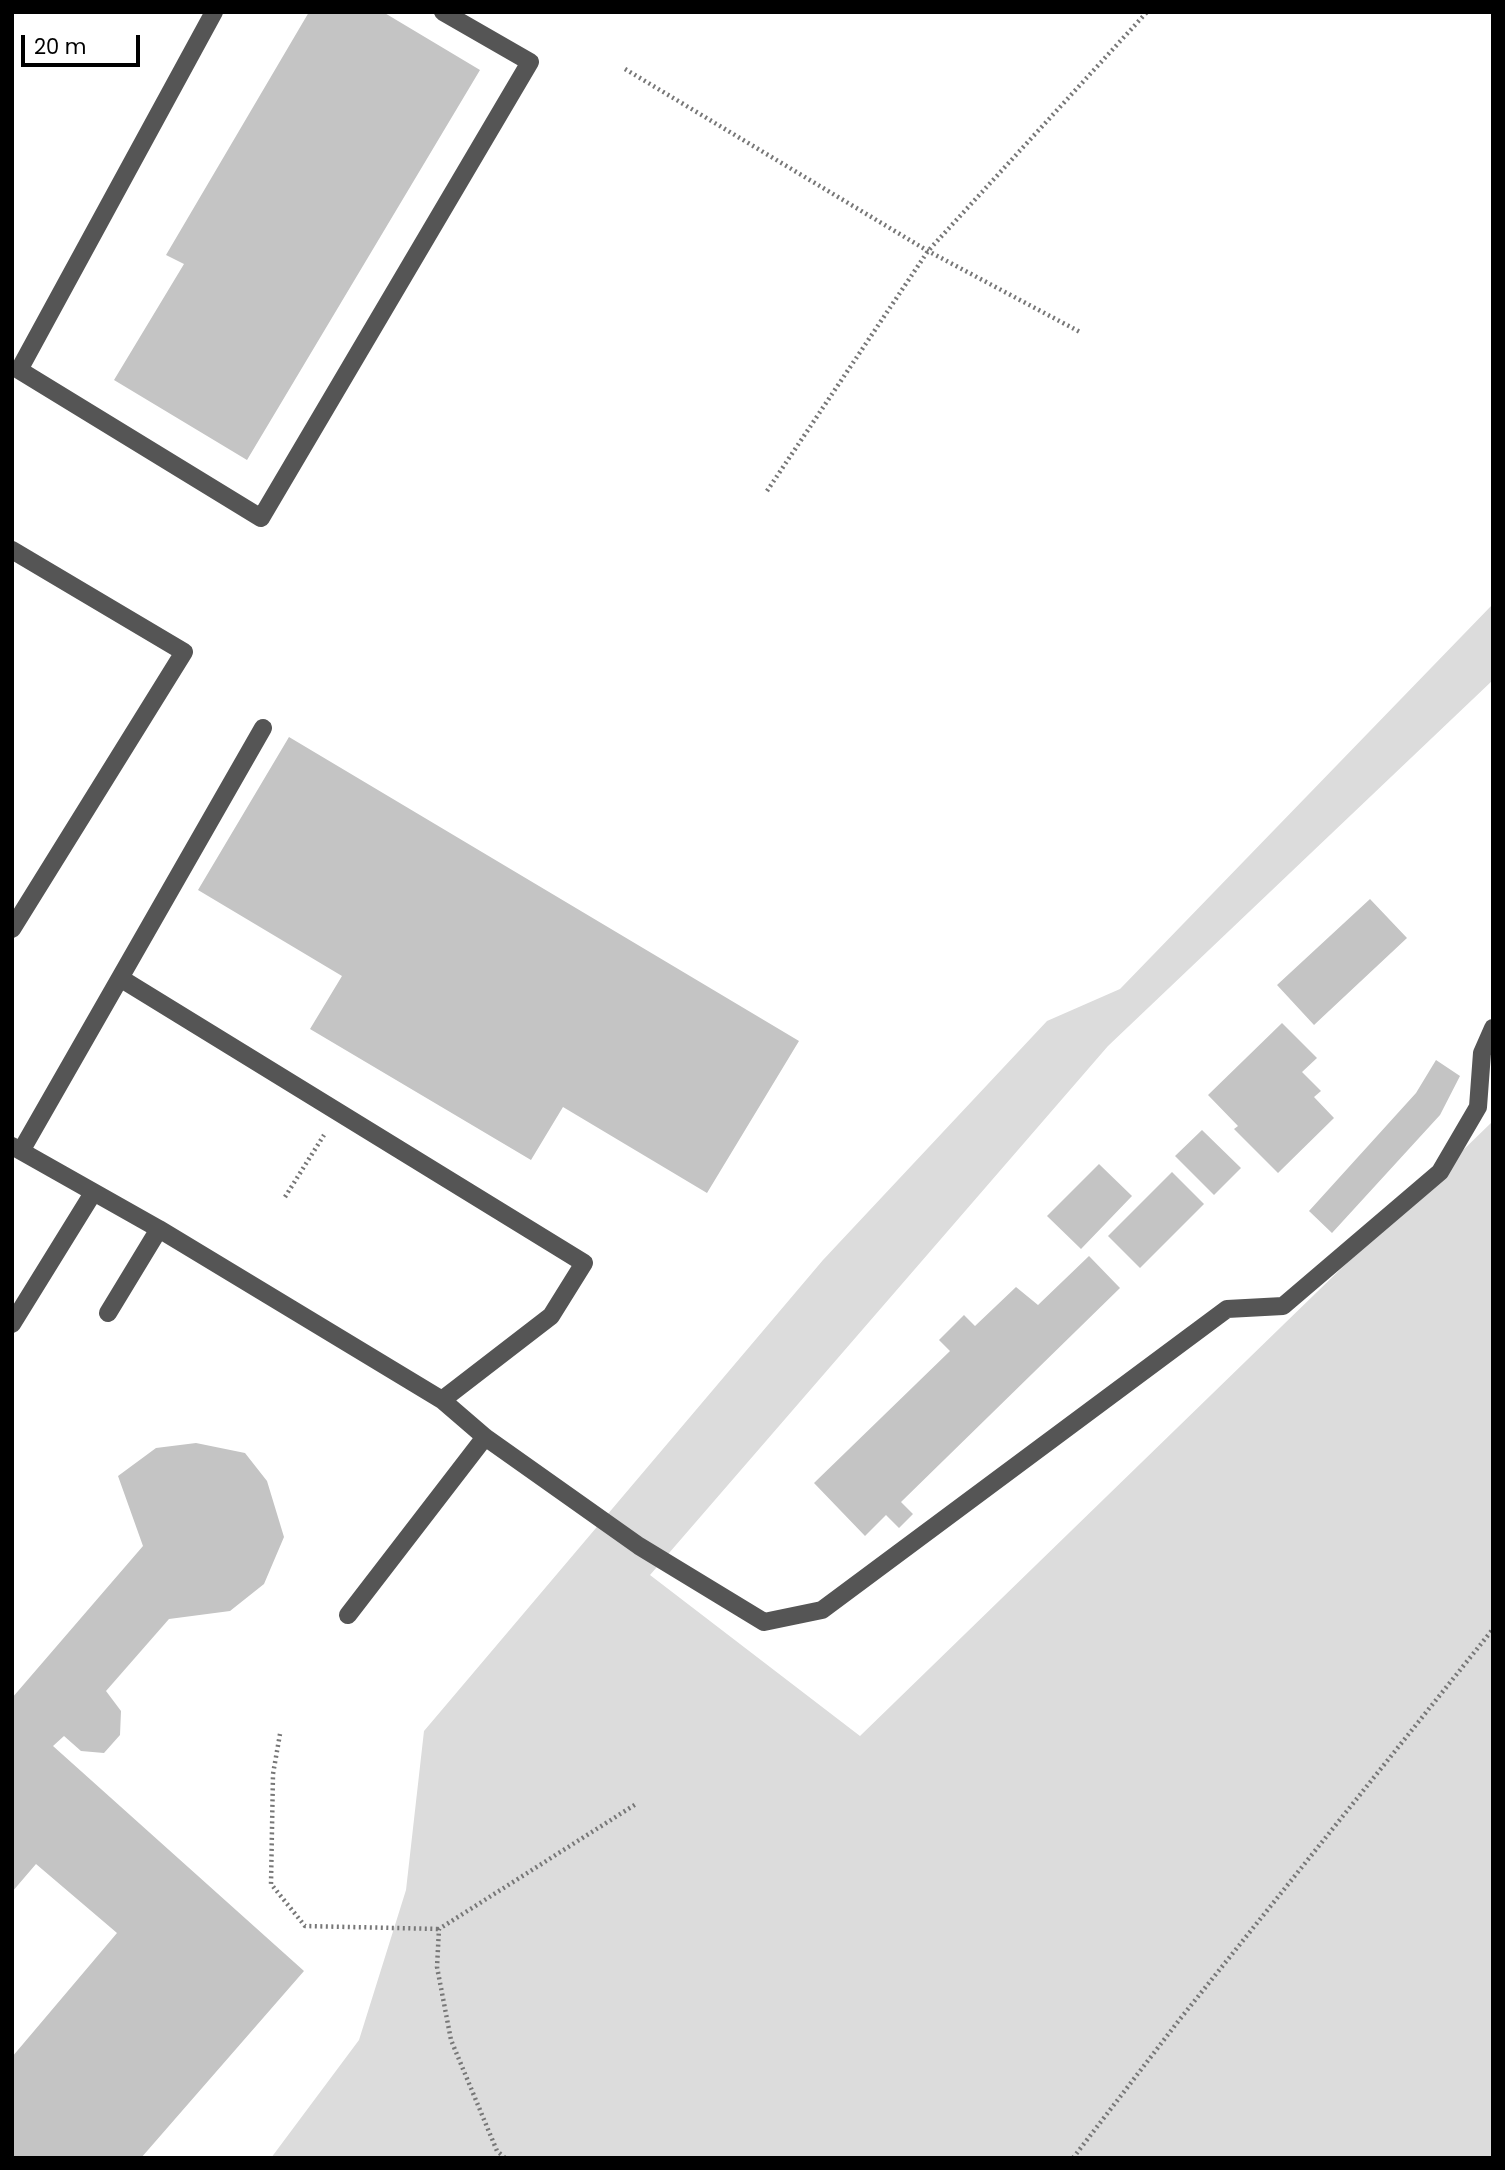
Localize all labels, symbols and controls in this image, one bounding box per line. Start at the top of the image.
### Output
scale bar [24,21,144,65]
text: 20 m [34,32,87,61]

